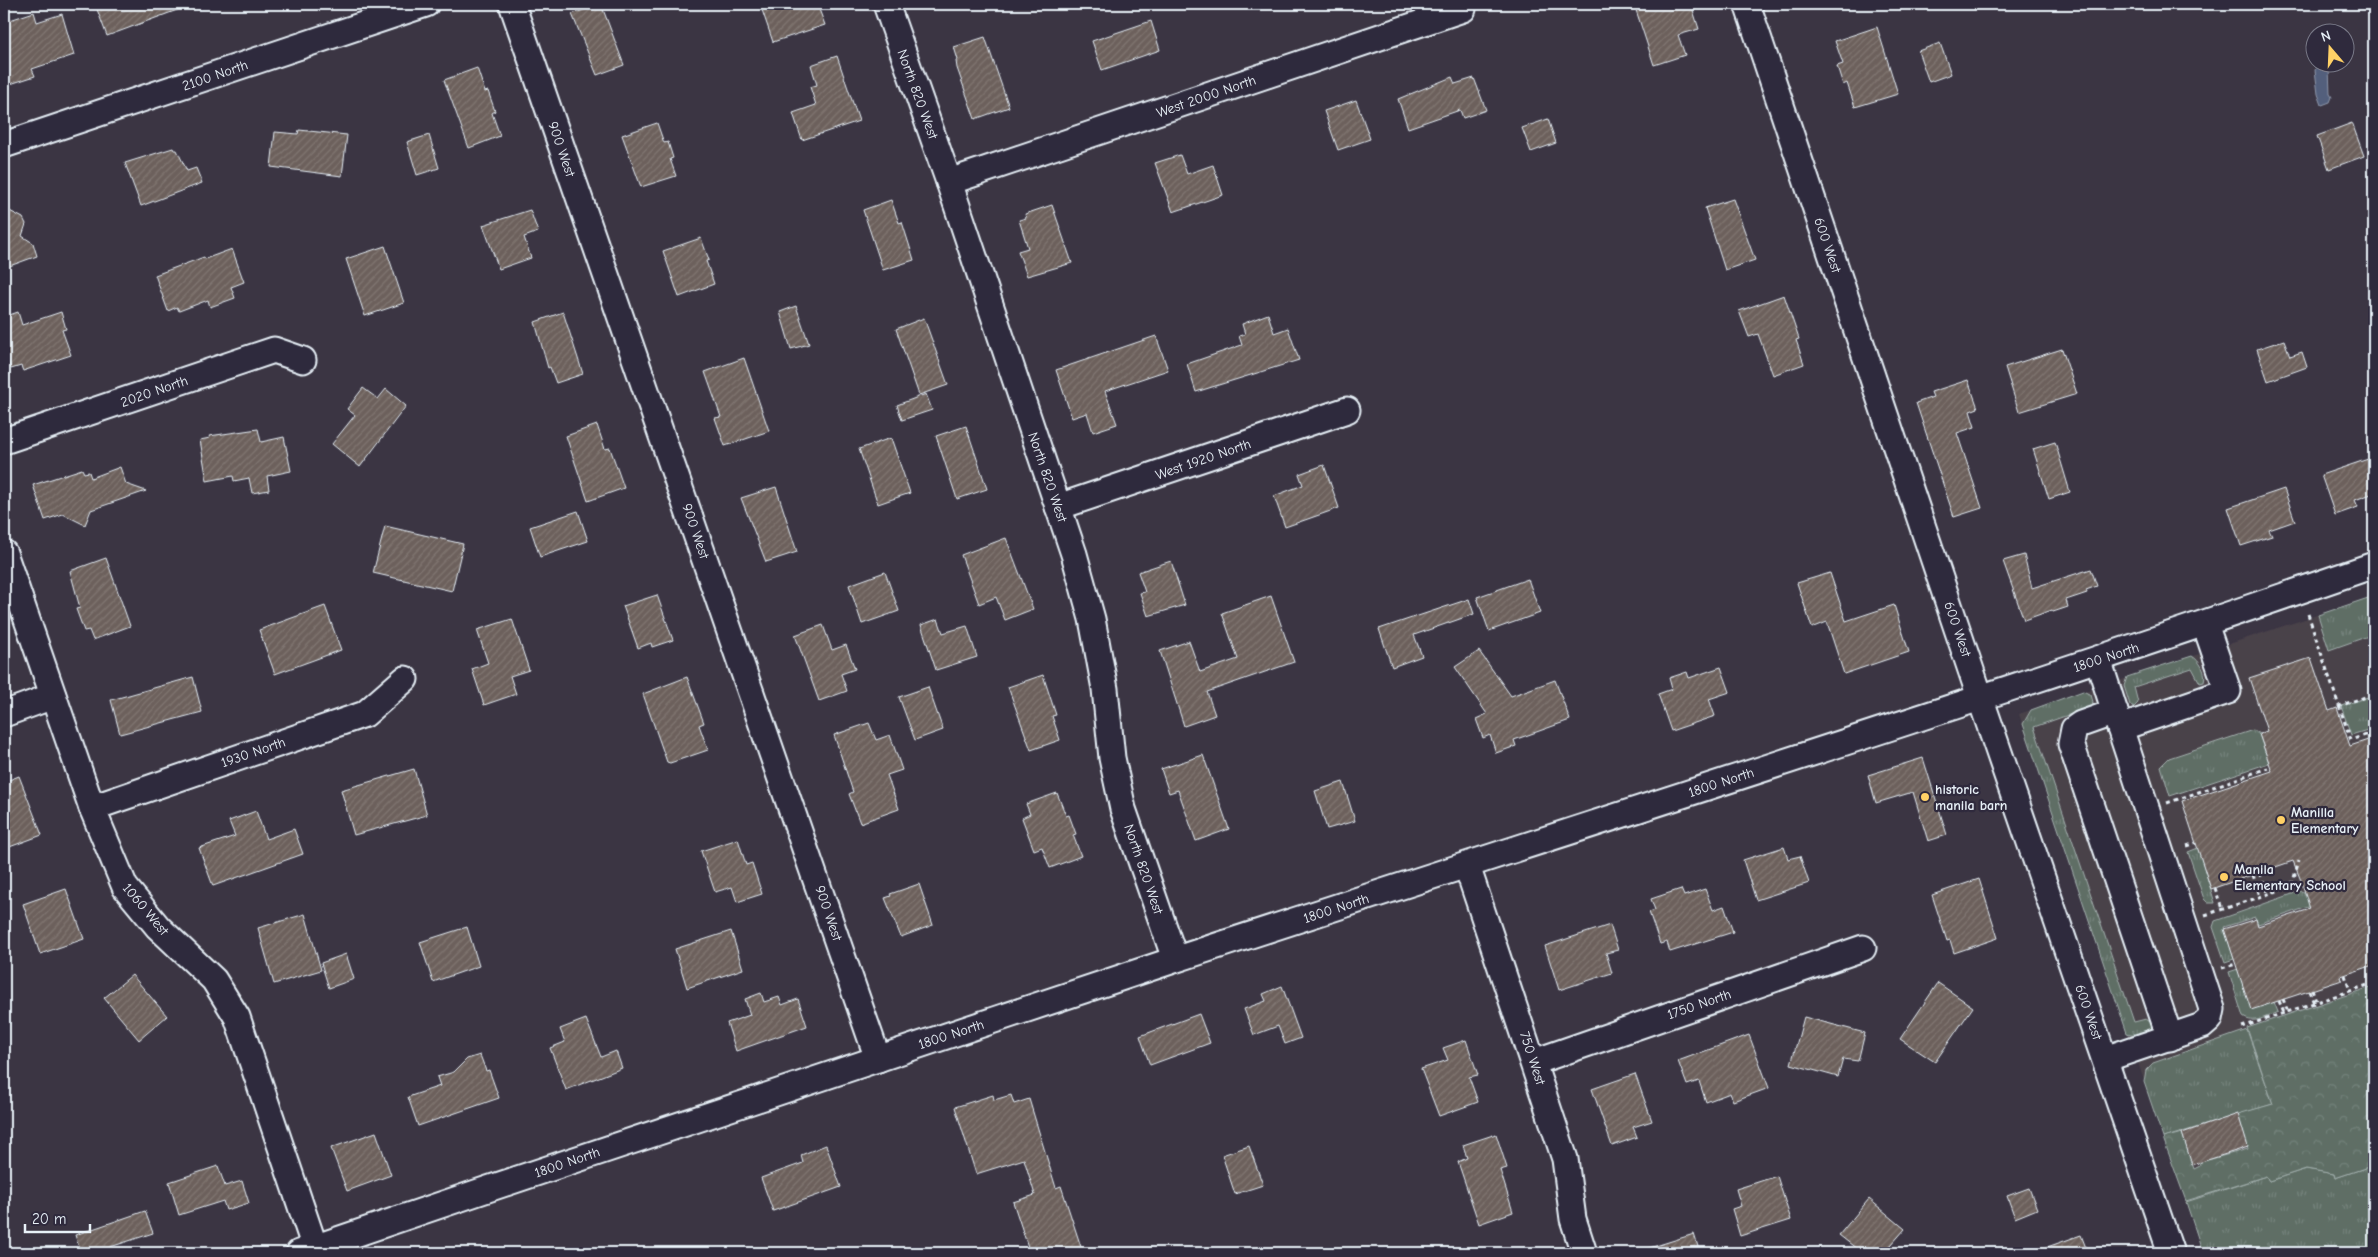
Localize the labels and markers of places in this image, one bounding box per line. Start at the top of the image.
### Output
place label: historic manila barn [1935,781,2007,814]
marker: historic manila barn [1919,791,1931,803]
place label: Manilla Elementary [2291,804,2359,837]
marker: Manilla Elementary [2275,814,2287,826]
place label: Manila Elementary School [2234,861,2346,894]
marker: Manila Elementary School [2218,871,2230,883]

